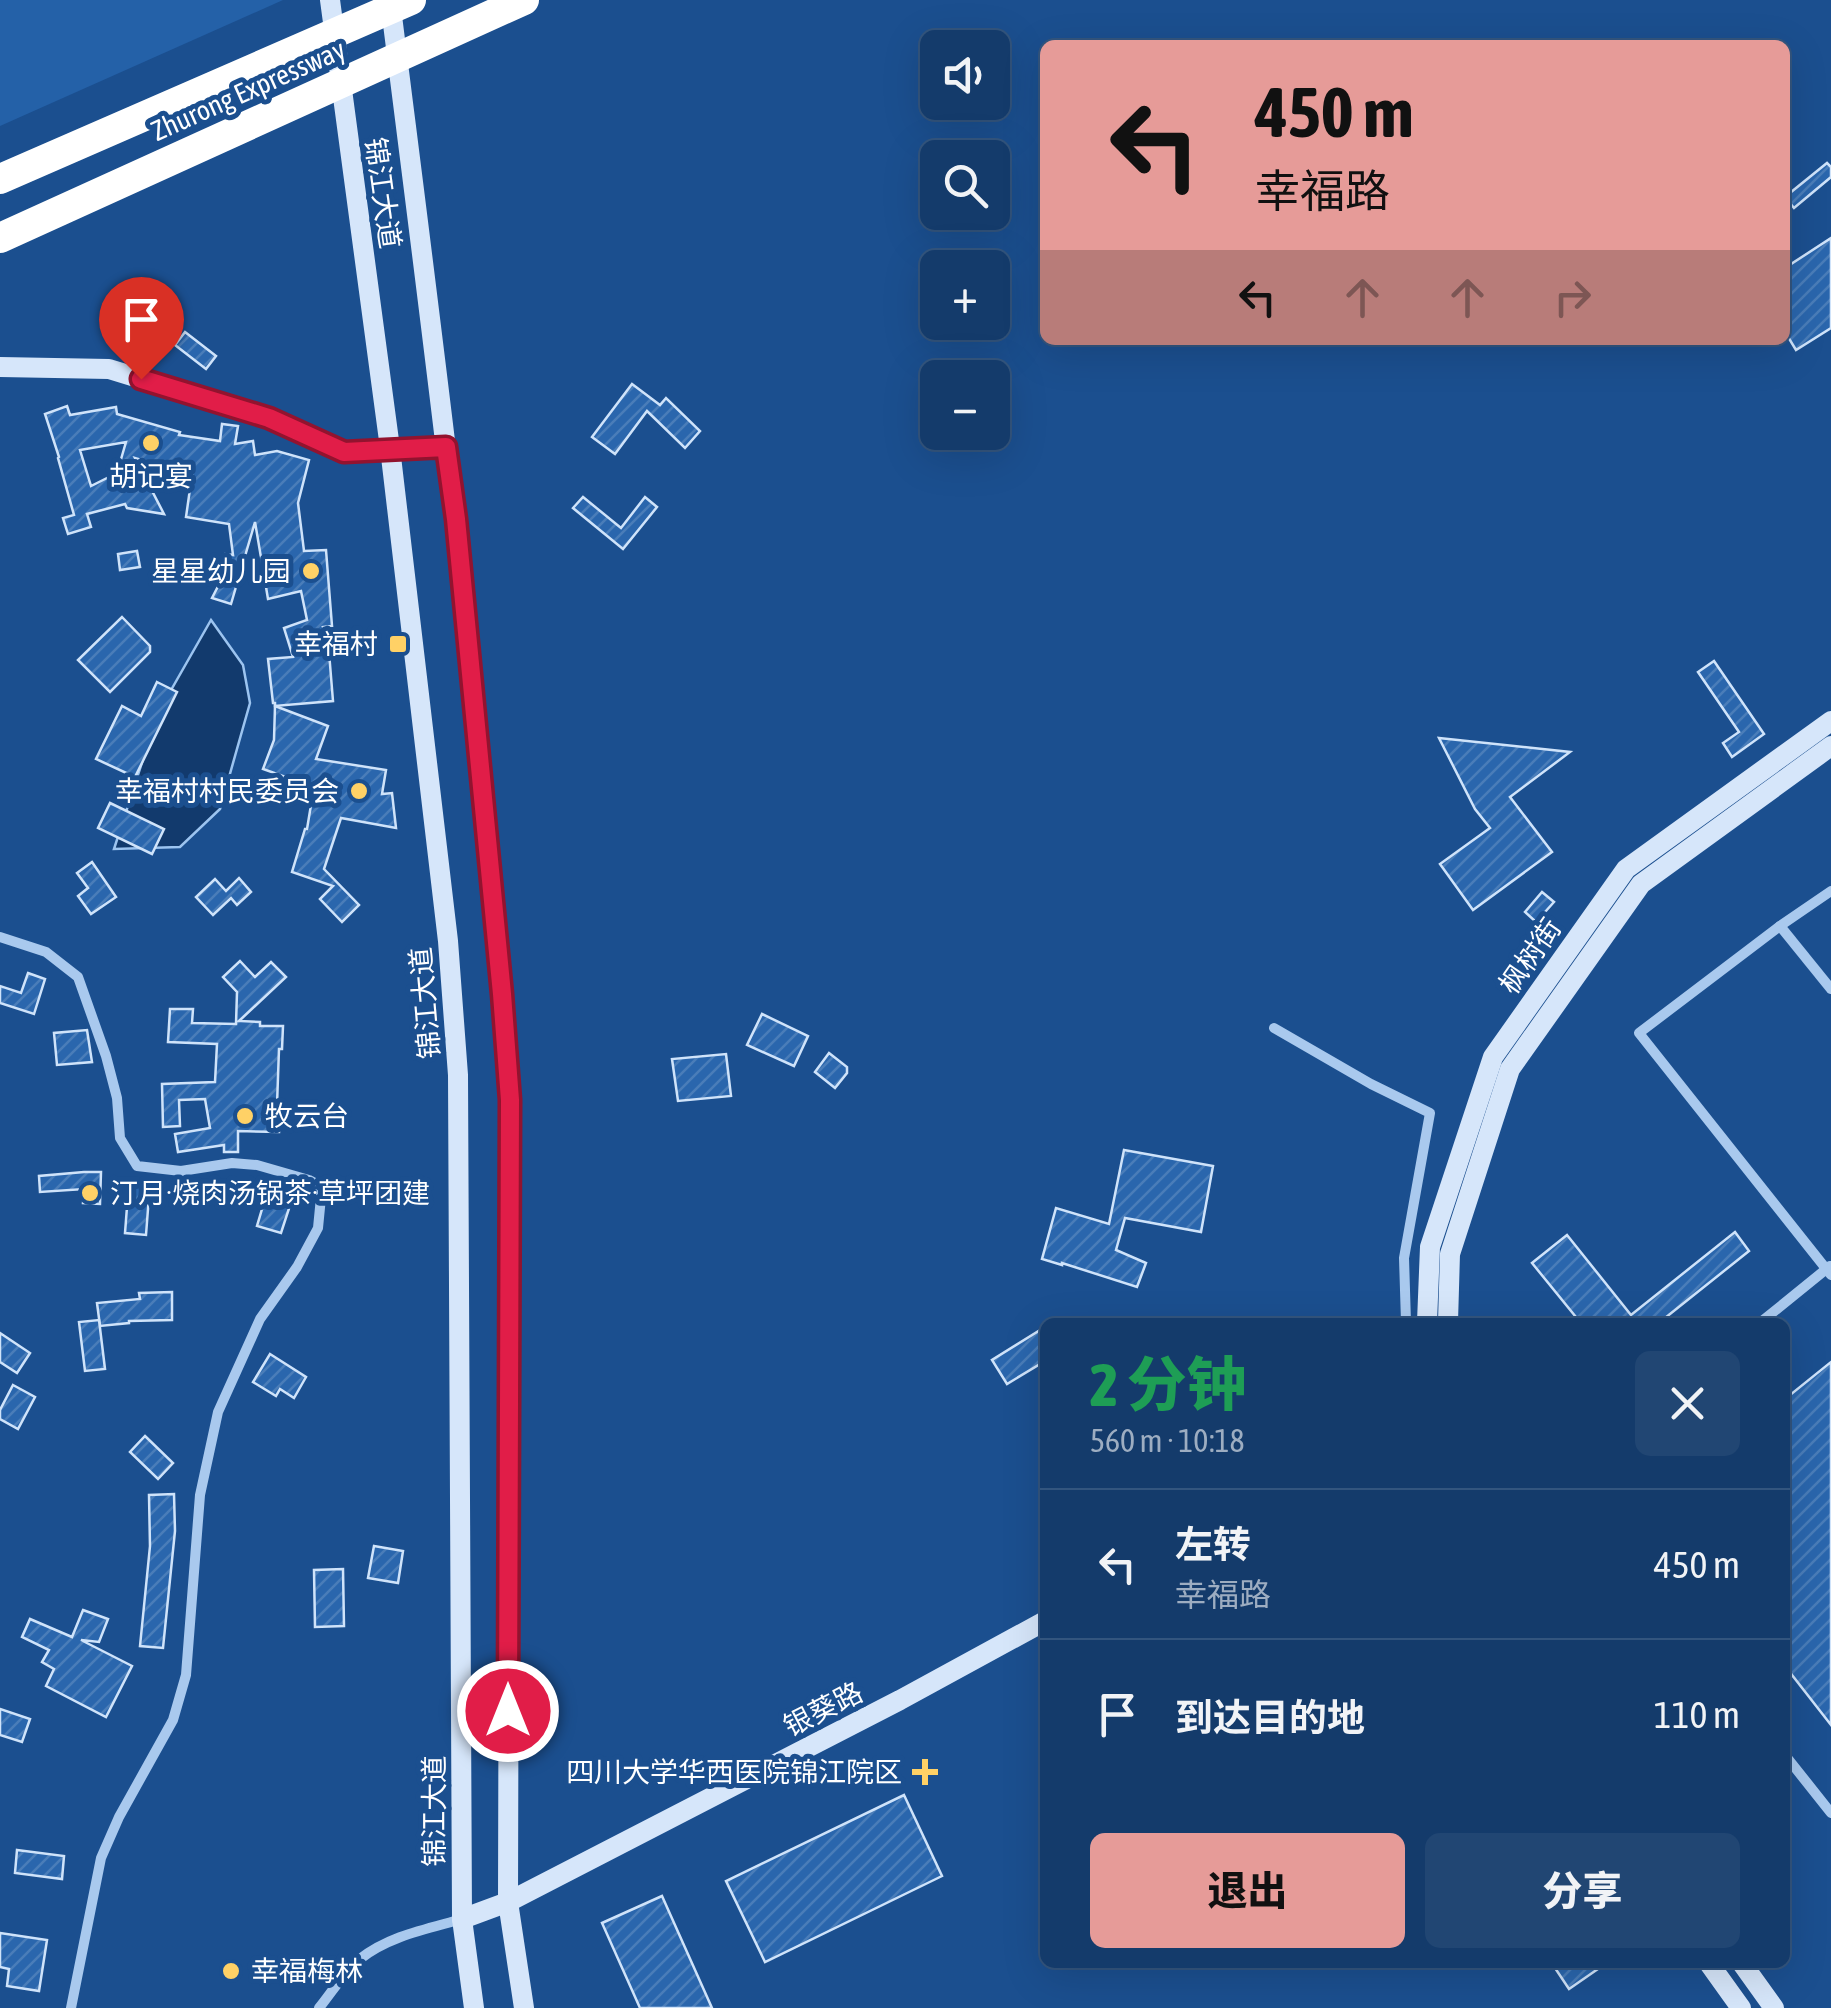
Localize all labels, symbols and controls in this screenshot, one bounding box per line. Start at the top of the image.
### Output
map controls [920,30,1010,450]
button: sound [920,30,1010,120]
street label: Zhurong Expressway [146,33,350,147]
text: 450 m [1255,72,1414,152]
icon: left [1090,80,1220,210]
street label: 锦江大道 [359,135,407,251]
button: search [920,140,1010,230]
text: 幸福路 [1255,165,1390,217]
button: + [920,250,1010,340]
icon: left [1230,270,1285,325]
icon: ahead [1335,270,1390,325]
icon: ahead [1440,270,1495,325]
icon: right [1545,270,1600,325]
pin [99,277,184,380]
icon: arrive [114,292,169,347]
button: − [920,360,1010,450]
marker: 胡记宴 [140,432,162,454]
place label: 胡记宴 [109,460,193,492]
place label: 星星幼儿园 [151,555,291,587]
marker: 星星幼儿园 [300,560,322,582]
place label: 幸福村 [294,628,378,660]
marker: 幸福村 [387,633,409,655]
place label: 幸福村村民委员会 [115,775,339,807]
marker: 幸福村村民委员会 [348,780,370,802]
street label: 枫树街 [1493,912,1567,1000]
street label: 锦江大道 [404,946,446,1060]
place label: 牧云台 [265,1100,349,1132]
marker: 牧云台 [234,1105,256,1127]
place label: 汀月·烧肉汤锅茶·草坪团建 [110,1177,430,1209]
marker: 汀月·烧肉汤锅茶·草坪团建 [79,1182,101,1204]
text: 2 分钟 [1090,1350,1246,1419]
button: close [1635,1351,1740,1456]
text: 560 m · 10:18 [1090,1422,1245,1459]
text: 左转 [1175,1523,1251,1566]
icon: left [1090,1537,1145,1592]
text: 450 m [1654,1543,1740,1586]
text: 幸福路 [1175,1576,1271,1613]
position arrow [456,1659,560,1763]
street label: 银葵路 [778,1676,868,1742]
icon: arrive [1090,1687,1145,1742]
text: 110 m [1654,1693,1740,1736]
text: 到达目的地 [1175,1696,1365,1739]
street label: 锦江大道 [418,1755,450,1867]
place label: 四川大学华西医院锦江院区 [566,1756,902,1788]
marker: 四川大学华西医院锦江院区 [912,1759,938,1785]
button: 退出 [1090,1833,1405,1948]
button: 分享 [1425,1833,1740,1948]
place label: 幸福梅林 [251,1955,363,1987]
marker: 幸福梅林 [220,1960,242,1982]

